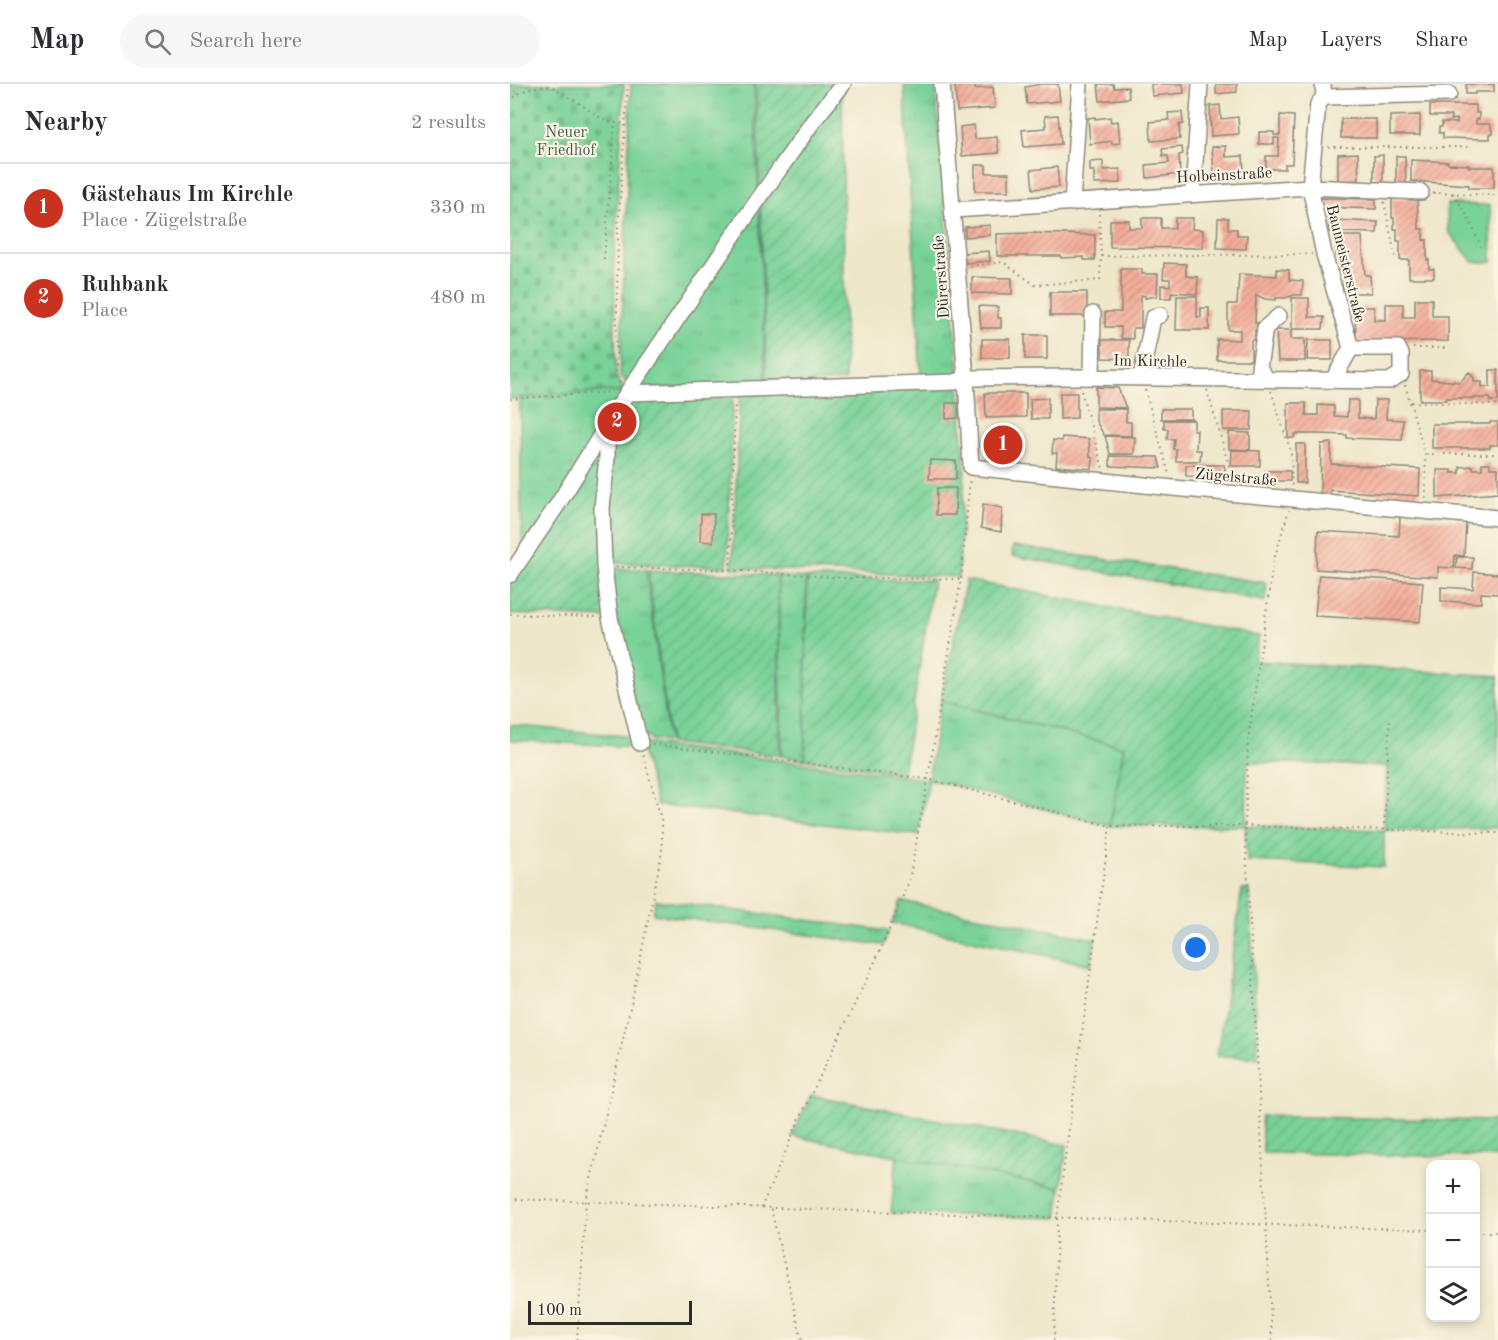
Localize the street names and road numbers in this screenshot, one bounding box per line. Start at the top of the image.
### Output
street label: Holbeinstraße [1176,165,1273,187]
street label: Baumeisterstraße [1323,203,1367,324]
street label: Dürerstraße [931,234,953,319]
street label: Im Kirchle [1113,353,1187,371]
street label: Zügelstraße [1194,466,1277,490]

